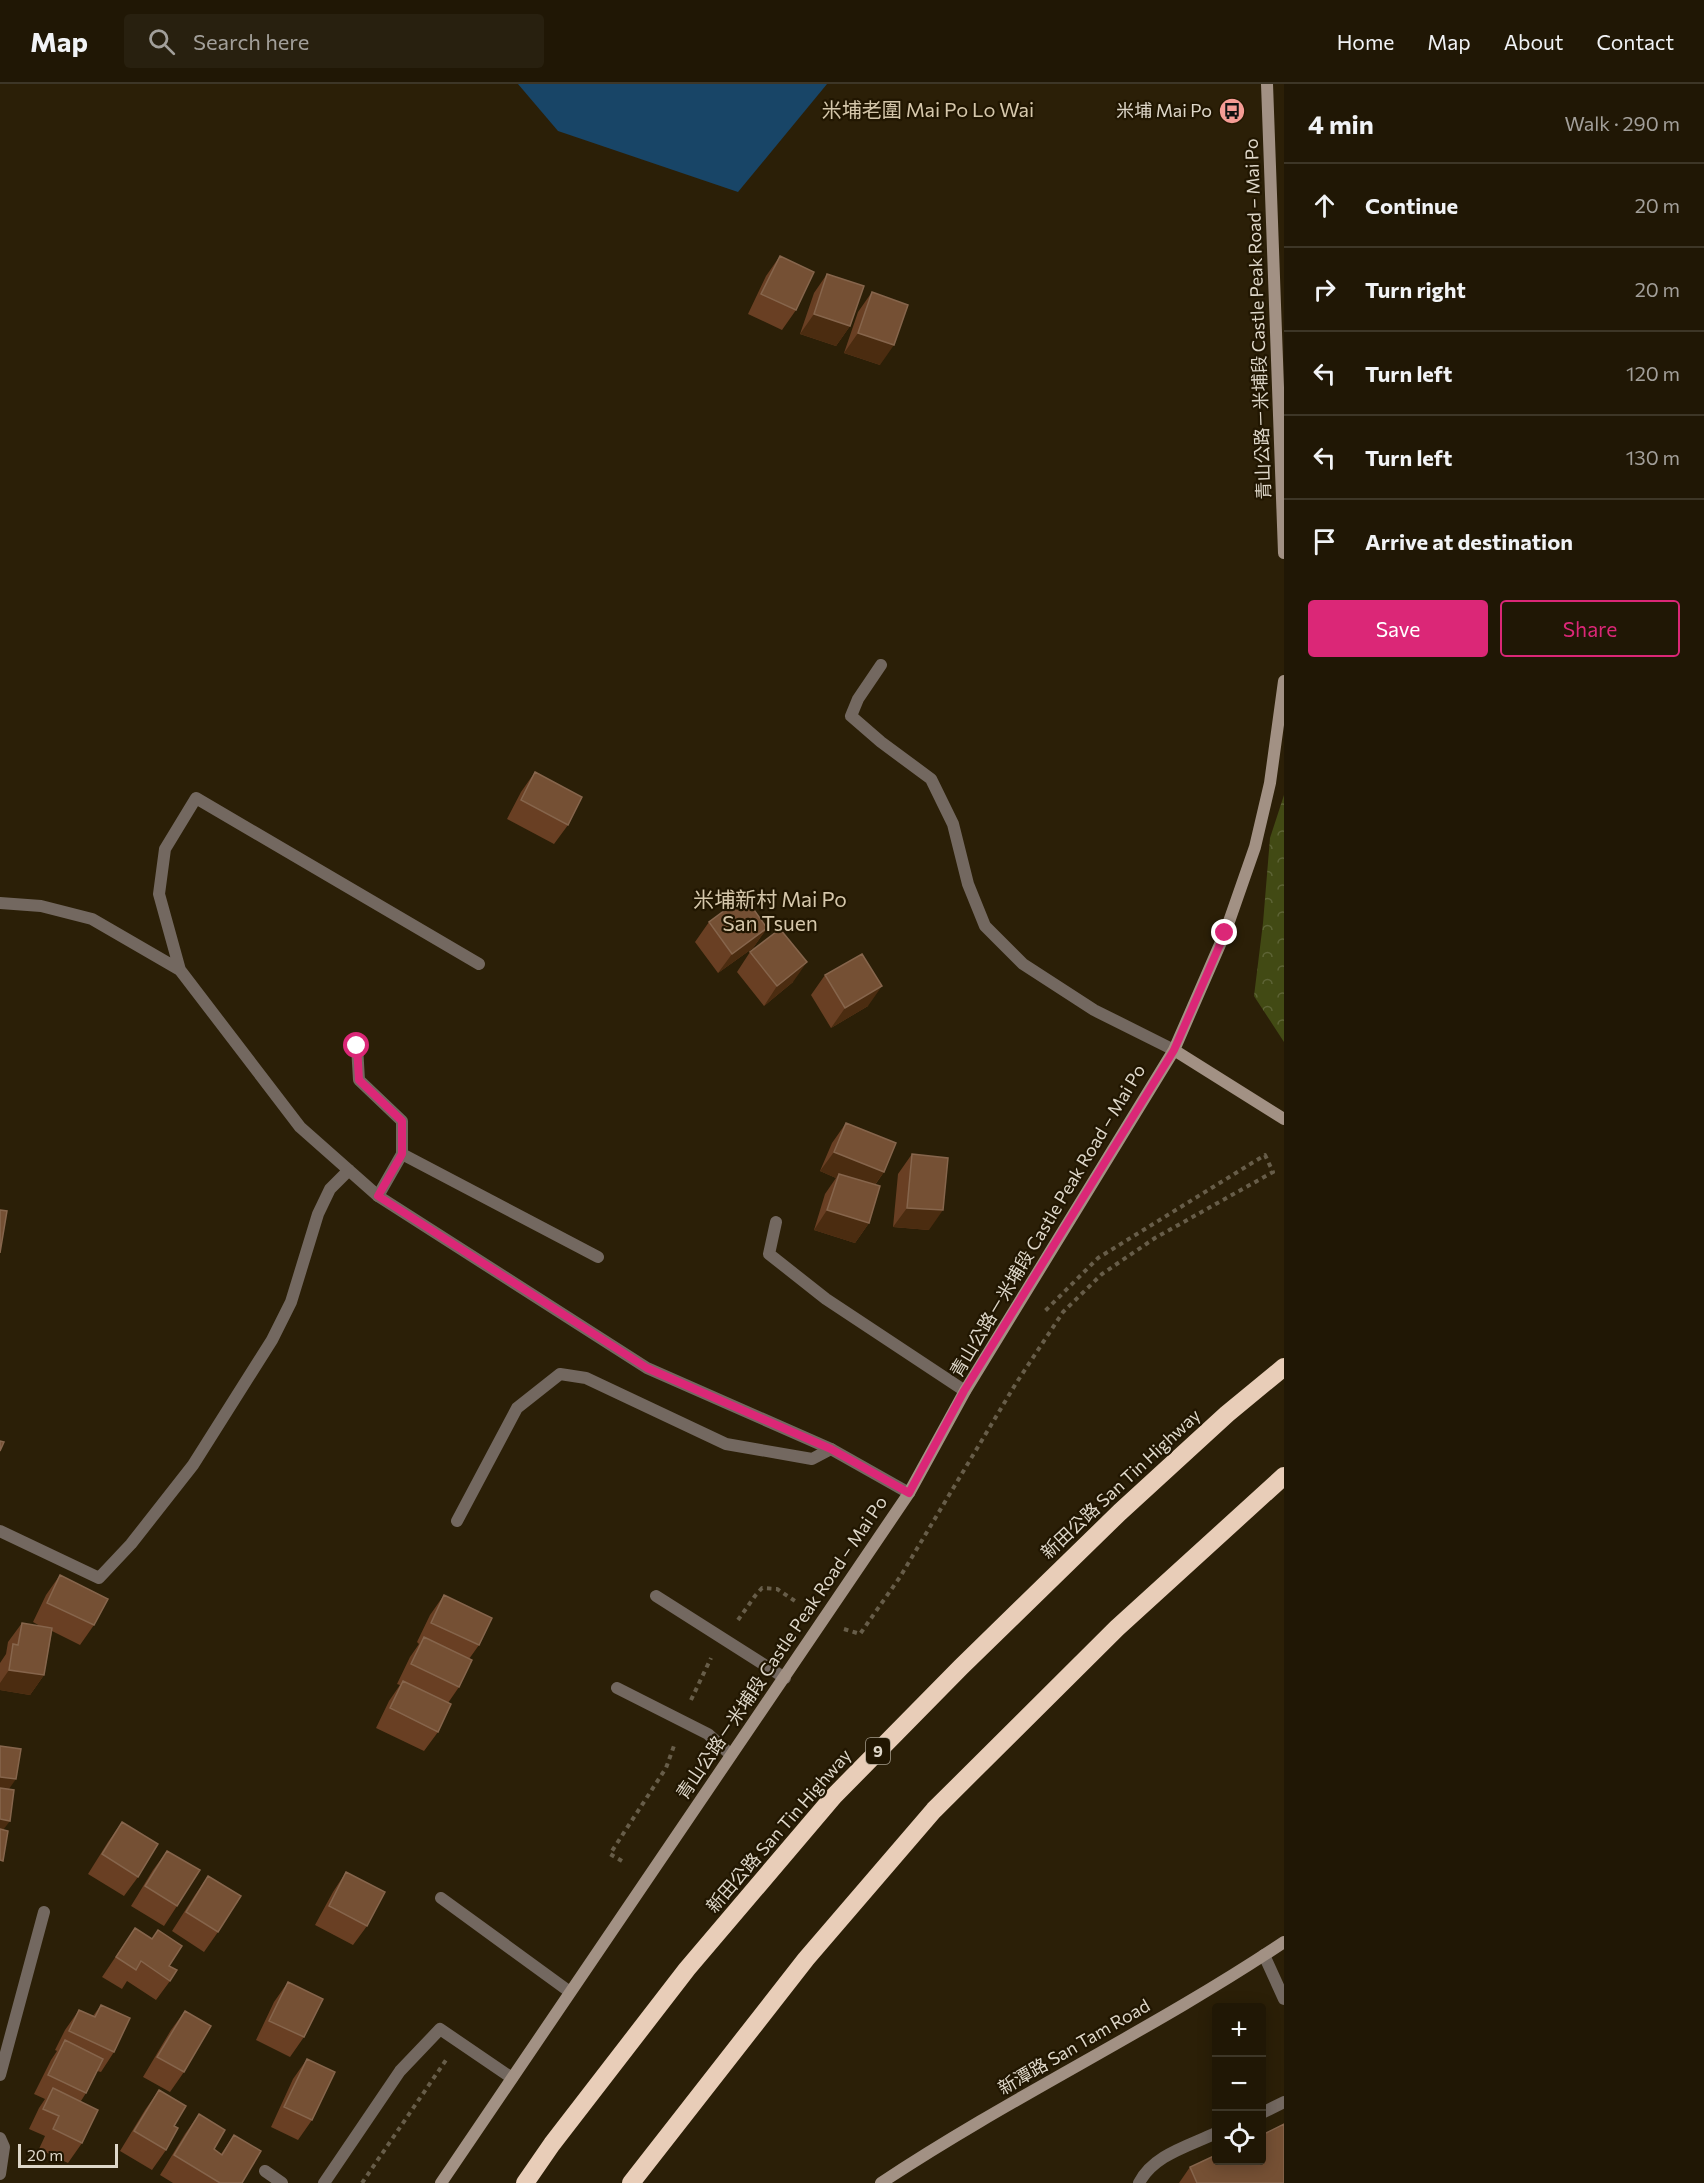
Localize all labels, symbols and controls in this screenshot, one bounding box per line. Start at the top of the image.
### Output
search box [124,14,544,68]
text: Map [30,24,88,58]
icon: search [145,25,178,58]
text: Search here [193,28,309,55]
text: Home [1337,29,1394,54]
text: Map [1427,29,1471,54]
text: About [1504,29,1563,54]
text: Contact [1596,29,1674,54]
bus stop icon: 米埔 Mai Po [1217,96,1247,126]
district label: 米埔老圍 Mai Po Lo Wai [822,97,1034,121]
place label: 米埔 Mai Po [1116,99,1212,121]
text: 4 min [1308,108,1374,139]
text: Walk · 290 m [1564,111,1680,135]
street label: 青山公路－米埔段 Castle Peak Road – Mai Po [1240,138,1274,500]
icon: ahead [1308,189,1341,222]
text: Continue [1365,192,1458,219]
text: 20 m [1635,193,1680,217]
icon: right [1308,273,1341,306]
text: Turn right [1365,276,1466,303]
text: 20 m [1635,277,1680,301]
icon: left [1308,357,1341,390]
text: Turn left [1365,360,1452,387]
text: 120 m [1626,361,1680,385]
icon: left [1308,441,1341,474]
text: Turn left [1365,444,1452,471]
text: 130 m [1626,445,1680,469]
icon: arrive [1308,525,1341,558]
text: Arrive at destination [1365,528,1573,555]
button: Save [1308,600,1488,657]
button: Share [1500,600,1680,657]
district label: 米埔新村 Mai Po San Tsuen [693,886,847,935]
route end [1211,919,1237,945]
route start [343,1032,369,1058]
street label: 青山公路－米埔段 Castle Peak Road – Mai Po [945,1060,1150,1381]
street label: 新田公路 San Tin Highway [1036,1404,1205,1563]
street label: 青山公路－米埔段 Castle Peak Road – Mai Po [671,1492,891,1803]
road number: 9 [866,1738,890,1764]
street label: 新田公路 San Tin Highway [701,1744,855,1917]
street label: 新潭路 San Tam Road [994,1994,1153,2099]
map controls [1212,2003,1266,2165]
button: + [1212,2003,1266,2057]
button: − [1212,2057,1266,2111]
button: locate [1212,2111,1266,2165]
scale bar [18,2141,118,2168]
text: 20 m [27,2145,63,2164]

